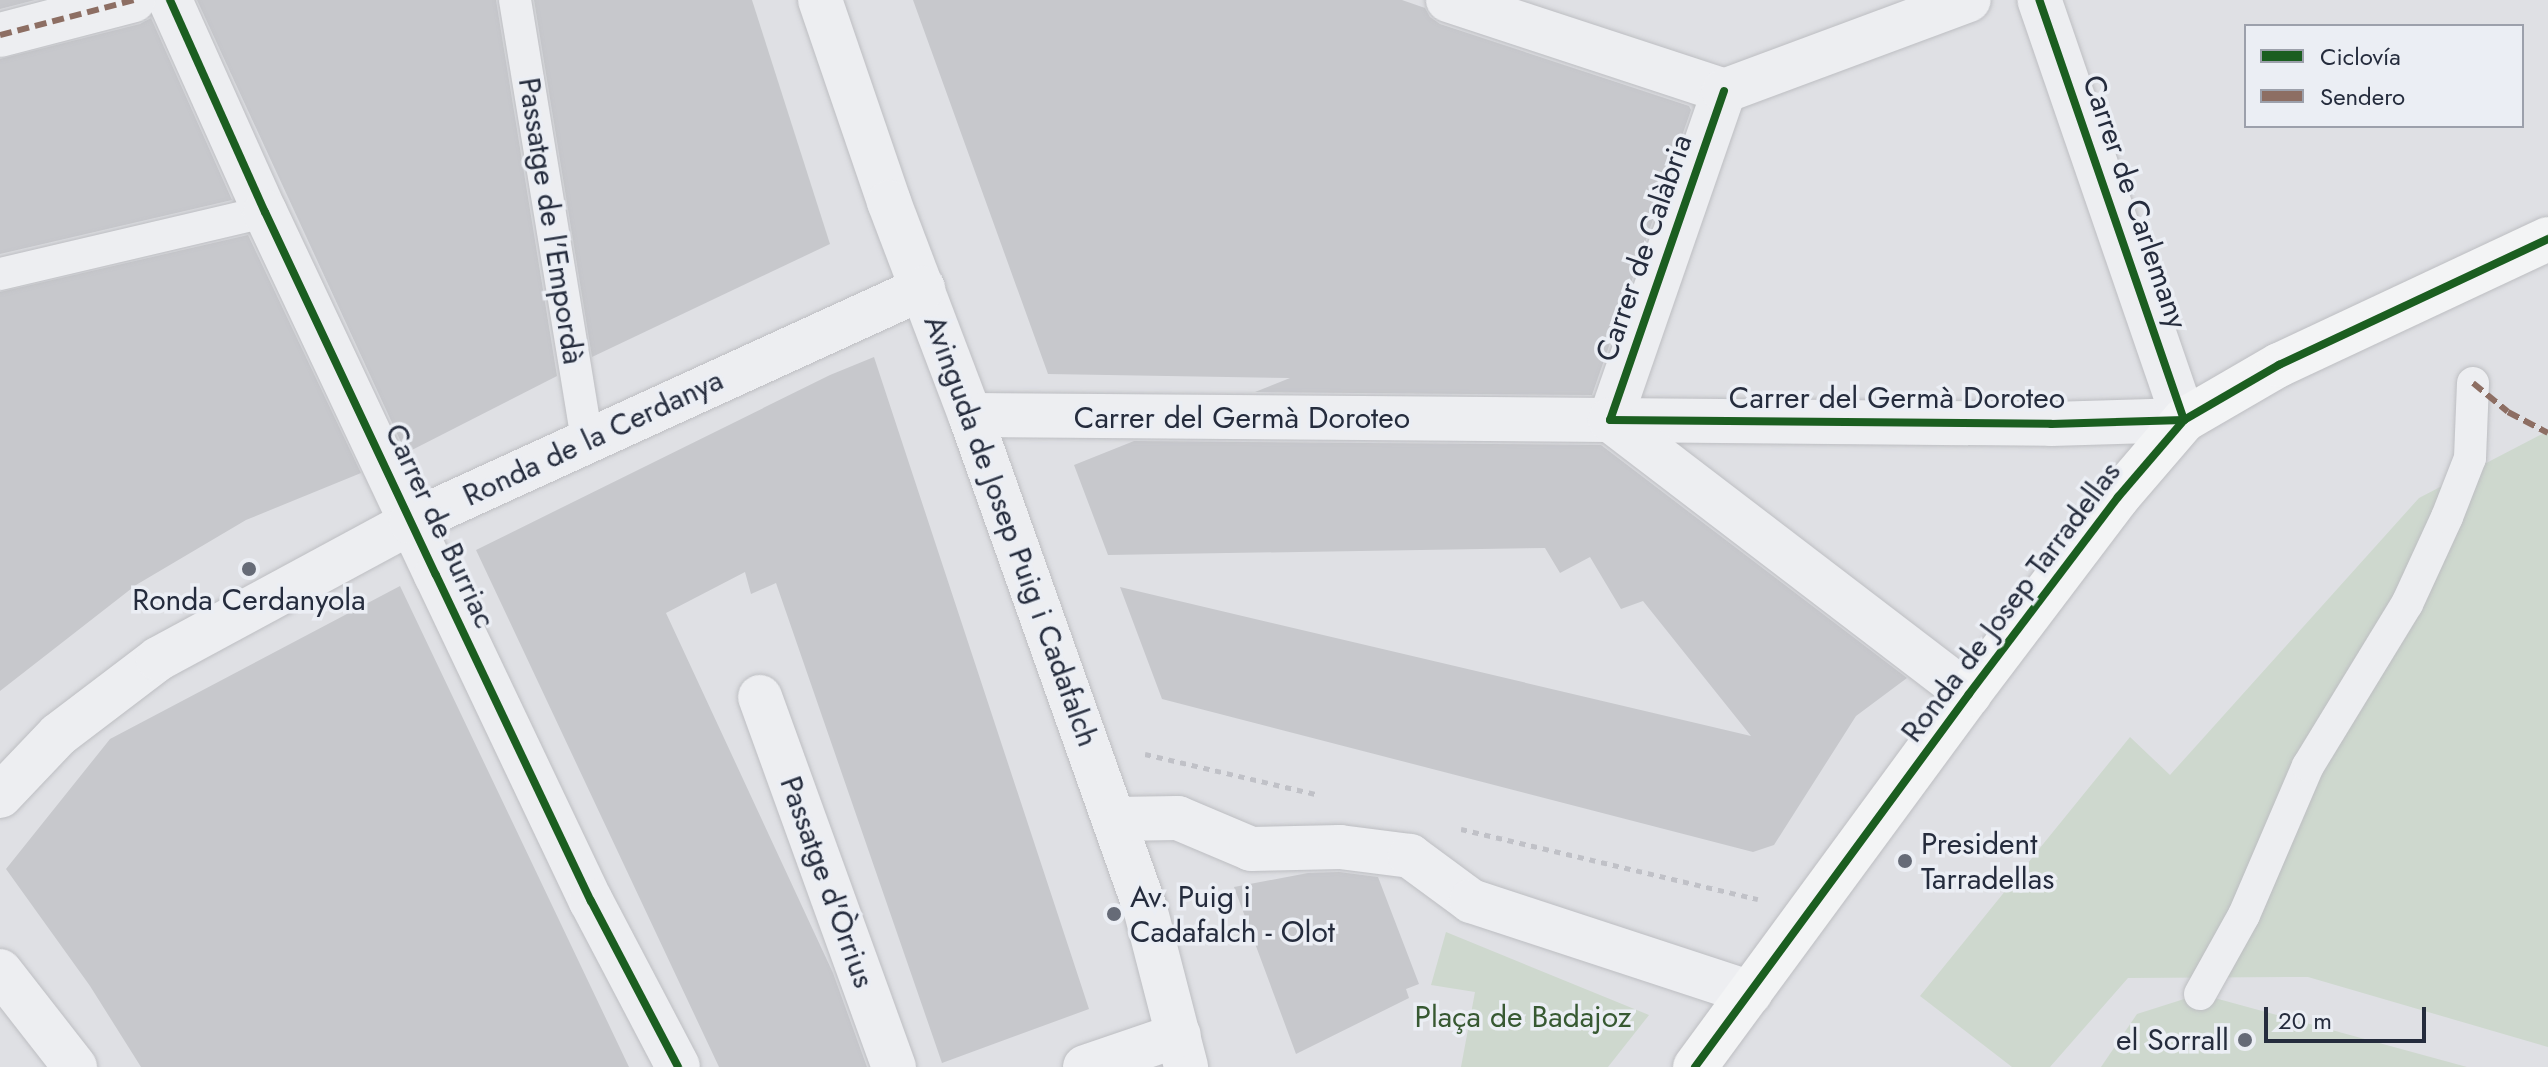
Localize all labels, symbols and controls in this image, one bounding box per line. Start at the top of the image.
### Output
legend [2244,24,2524,128]
text: Ciclovía [2320,39,2401,74]
street label: Carrer de Carlemany [2075,71,2195,333]
street label: Passatge de l'Empordà [511,75,591,367]
text: Sendero [2320,79,2405,114]
street label: Carrer de Calàbria [1588,130,1700,366]
street label: Avinguda de Josep Puig i Cadafalch [916,311,1106,751]
street label: Ronda de la Cerdanya [457,362,729,514]
street label: Carrer del Germà Doroteo [1729,380,2065,416]
street label: Carrer del Germà Doroteo [1074,400,1410,436]
street label: Carrer de Burriac [377,418,503,634]
street label: Ronda de Josep Tarradellas [1894,455,2128,749]
marker: Ronda Cerdanyola [240,560,258,578]
place label: Ronda Cerdanyola [132,582,366,618]
street label: Passatge d'Òrrius [772,772,882,992]
place label: President Tarradellas [1921,826,2054,896]
marker: President Tarradellas [1896,852,1914,870]
place label: Av. Puig i Cadafalch - Olot [1130,879,1335,950]
marker: Av. Puig i Cadafalch - Olot [1105,905,1123,923]
scale bar [2268,991,2430,1041]
park label: Plaça de Badajoz [1414,999,1632,1035]
text: 20 m [2278,1003,2332,1038]
place label: el Sorrall [2116,1022,2229,1058]
marker: el Sorrall [2236,1031,2254,1049]

